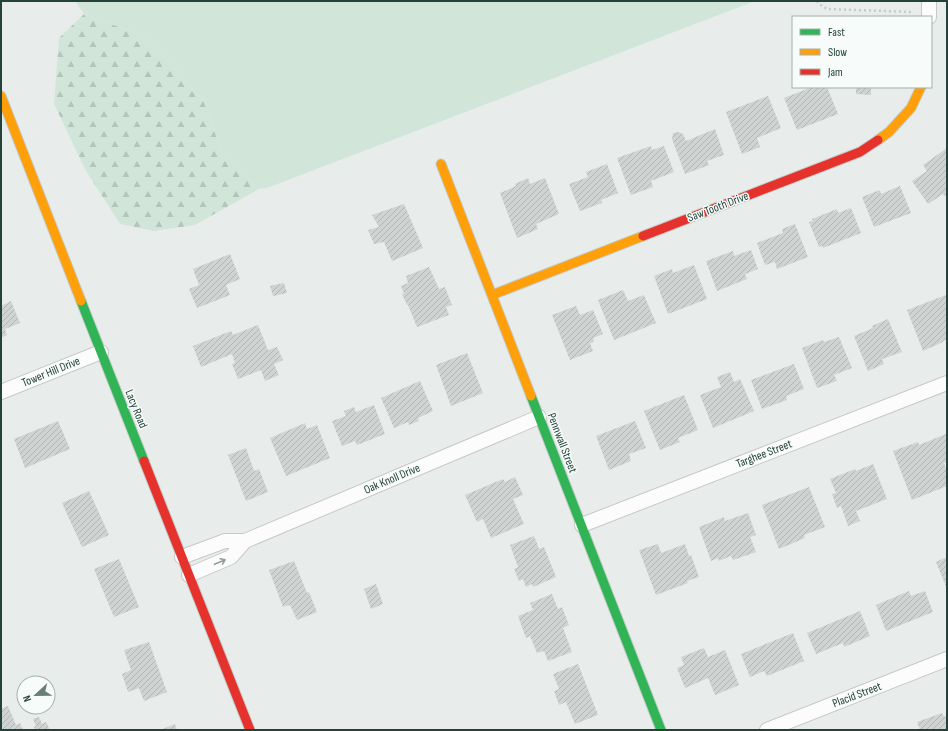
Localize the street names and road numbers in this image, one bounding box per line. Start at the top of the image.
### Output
street label: Saw Tooth Drive [685,188,751,225]
street label: Tower Hill Drive [20,353,82,390]
street label: Lacy Road [121,387,151,431]
street label: Pennwall Street [544,411,580,475]
street label: Targhee Street [734,436,794,472]
street label: Oak Knoll Drive [362,460,423,498]
street label: Placid Street [830,679,884,711]

